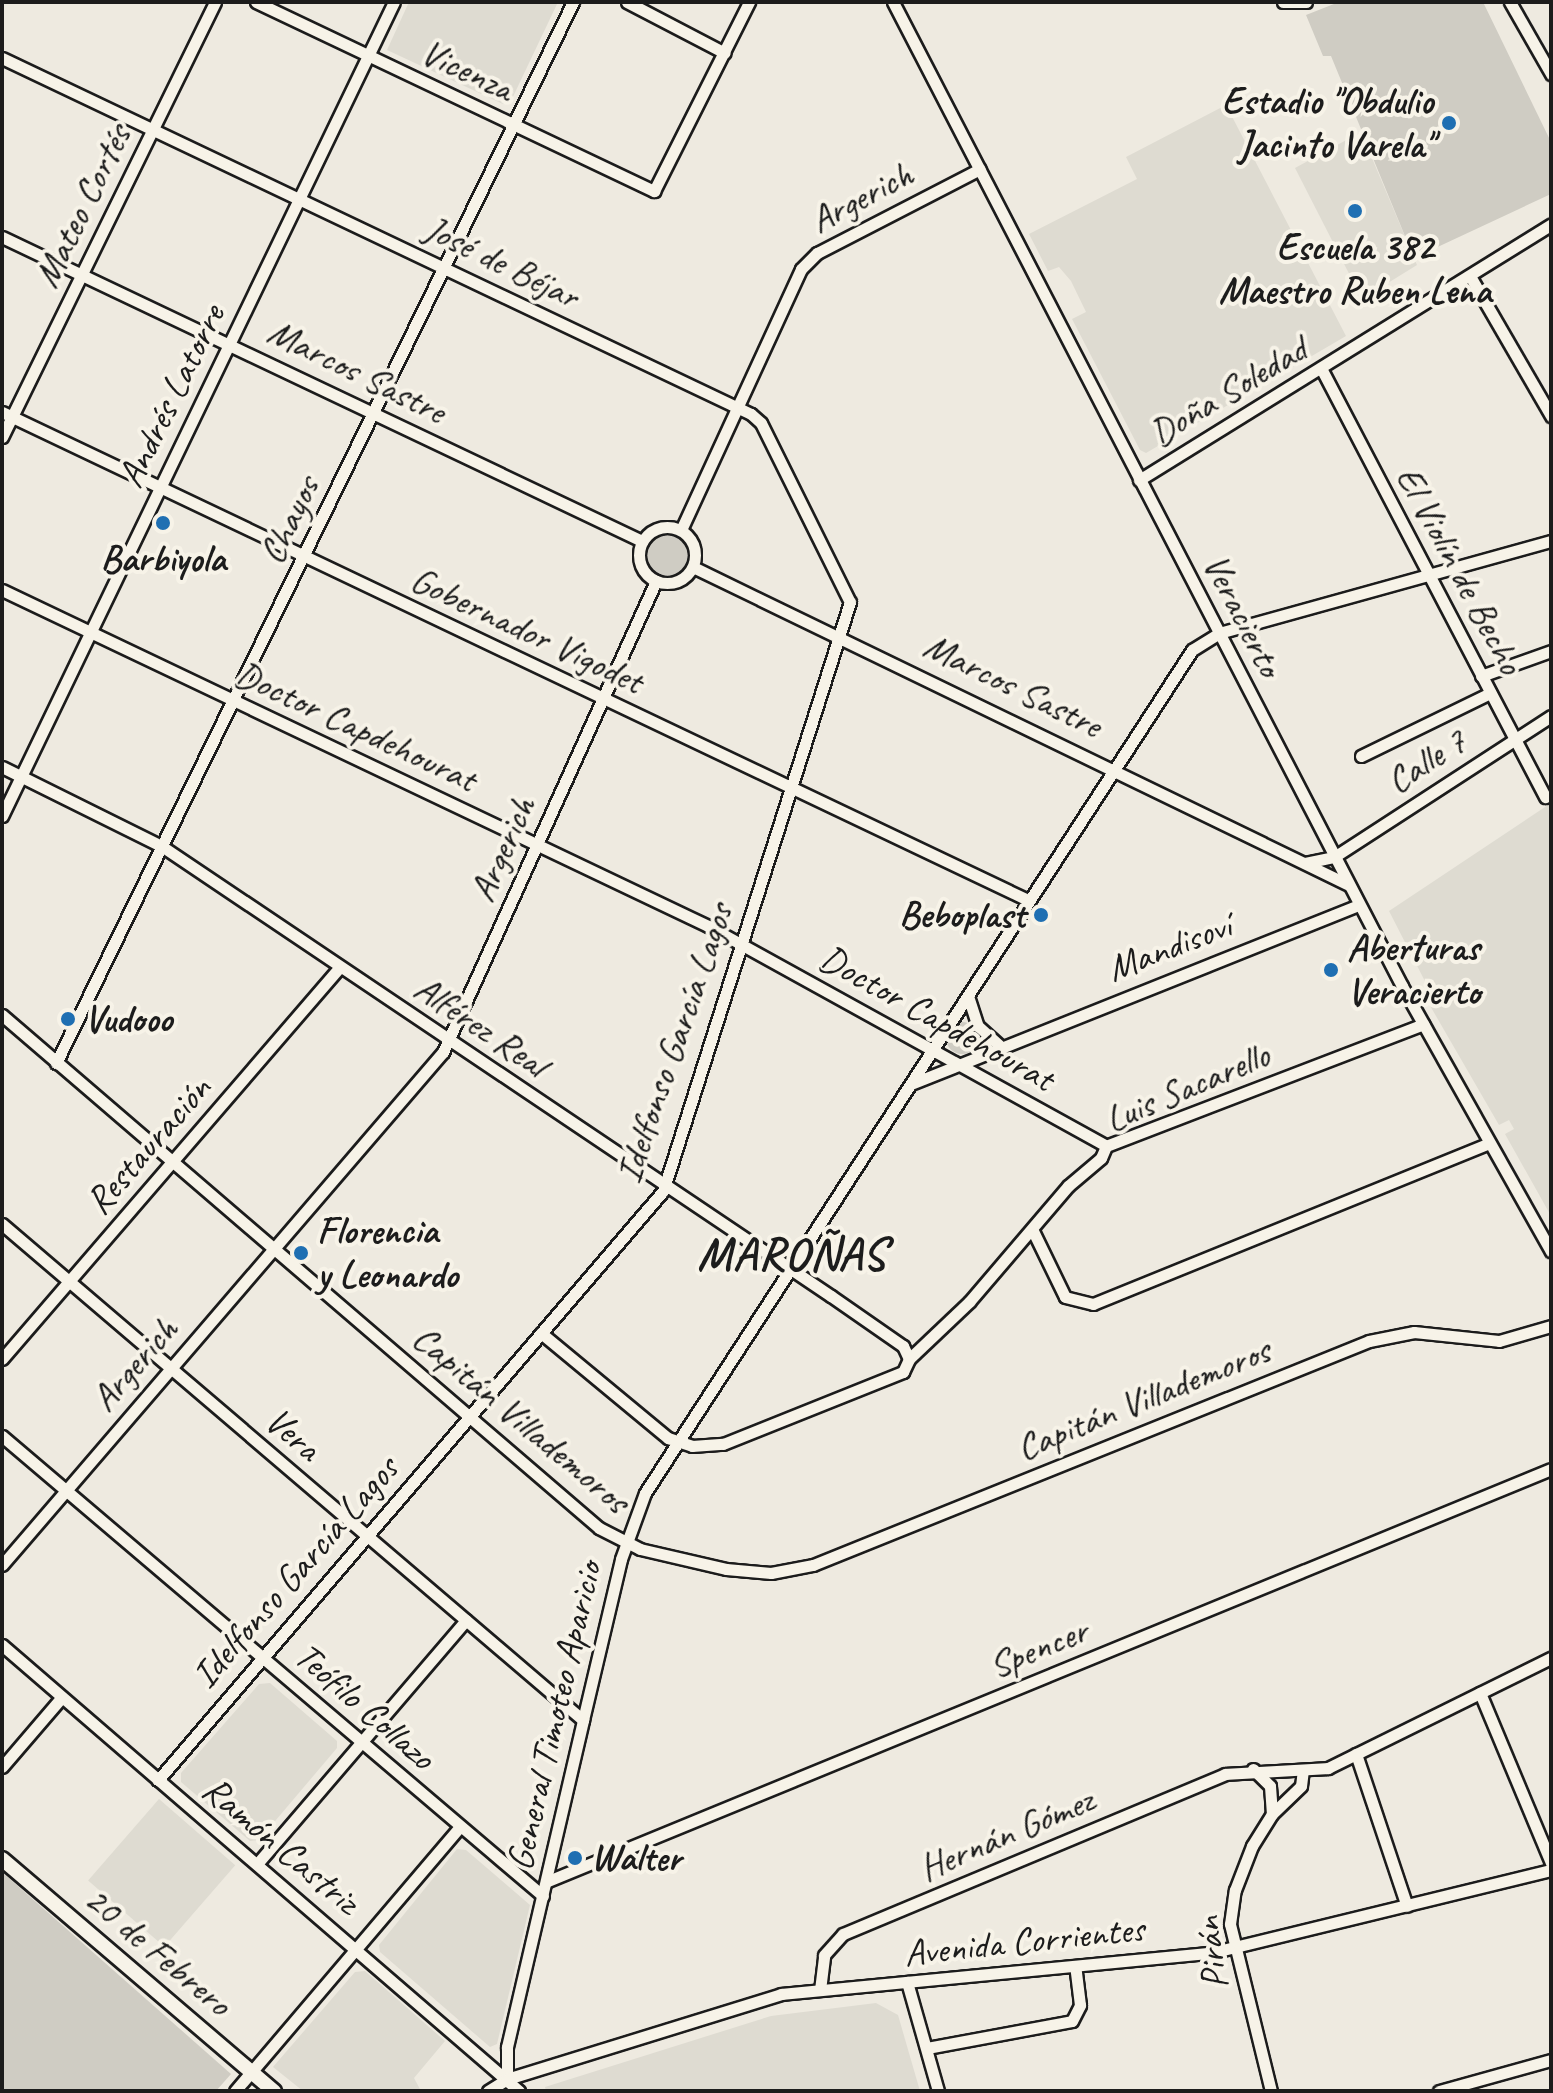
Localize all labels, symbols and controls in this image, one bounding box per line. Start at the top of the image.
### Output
street label: Vicenza [414,29,520,111]
place label: Estadio "Obdulio Jacinto Varela" [1222,78,1433,168]
marker: Estadio "Obdulio Jacinto Varela" [1440,114,1458,132]
street label: Mateo Cortés [23,118,141,294]
street label: Argerich [802,151,920,243]
marker: Escuela 382 Maestro Ruben Lena [1346,202,1364,220]
street label: José de Béjar [417,205,587,319]
place label: Escuela 382 Maestro Ruben Lena [1219,224,1491,314]
street label: Andrés Latorre [107,297,235,495]
street label: Marcos Sastre [260,308,454,434]
street label: Doña Soledad [1142,327,1314,455]
street label: El Violín de Becho [1386,459,1534,681]
street label: Chayos [248,469,330,571]
marker: Barbiyola [154,514,172,532]
place label: Barbiyola [100,536,226,582]
street label: Veracierto [1193,546,1293,684]
street label: Gobernador Vigodet [404,556,650,704]
street label: Marcos Sastre [916,622,1110,748]
street label: Doctor Capdehourat [228,650,484,802]
street label: Calle 7 [1378,718,1474,804]
street label: Argerich [459,790,545,908]
place label: Beboplast [899,892,1025,938]
street label: Idelfonso García Lagos [605,897,743,1189]
street label: Mandisoví [1101,903,1237,991]
marker: Beboplast [1032,906,1050,924]
place label: Aberturas Veracierto [1347,925,1480,1014]
street label: Doctor Capdehourat [812,935,1062,1101]
marker: Aberturas Veracierto [1322,961,1340,979]
street label: Alférez Real [406,965,556,1087]
place label: Vudooo [84,996,172,1042]
marker: Vudooo [59,1010,77,1028]
street label: Luis Sacarello [1098,1032,1276,1142]
street label: Restauración [75,1066,221,1224]
place label: Florencia y Leonardo [317,1208,458,1298]
district label: MAROÑAS [699,1226,885,1282]
marker: Florencia y Leonardo [292,1244,310,1262]
street label: Argerich [81,1308,187,1420]
street label: Capitán Villademoros [404,1315,638,1523]
street label: Capitán Villademoros [1010,1328,1276,1470]
street label: Vera [256,1398,330,1470]
street label: Idelfonso García Lagos [182,1446,408,1698]
street label: General Timoteo Aparicio [496,1556,612,1876]
street label: Spencer [982,1608,1094,1688]
street label: Teófilo Collazo [285,1633,445,1779]
street label: Ramón Castriz [193,1766,369,1924]
street label: Hernán Gómez [912,1777,1100,1891]
place label: Walter [591,1835,681,1881]
marker: Walter [566,1849,584,1867]
street label: 20 de Febrero [75,1876,241,2026]
street label: Avenida Corrientes [902,1906,1146,1976]
street label: Pirán [1184,1914,1238,1992]

